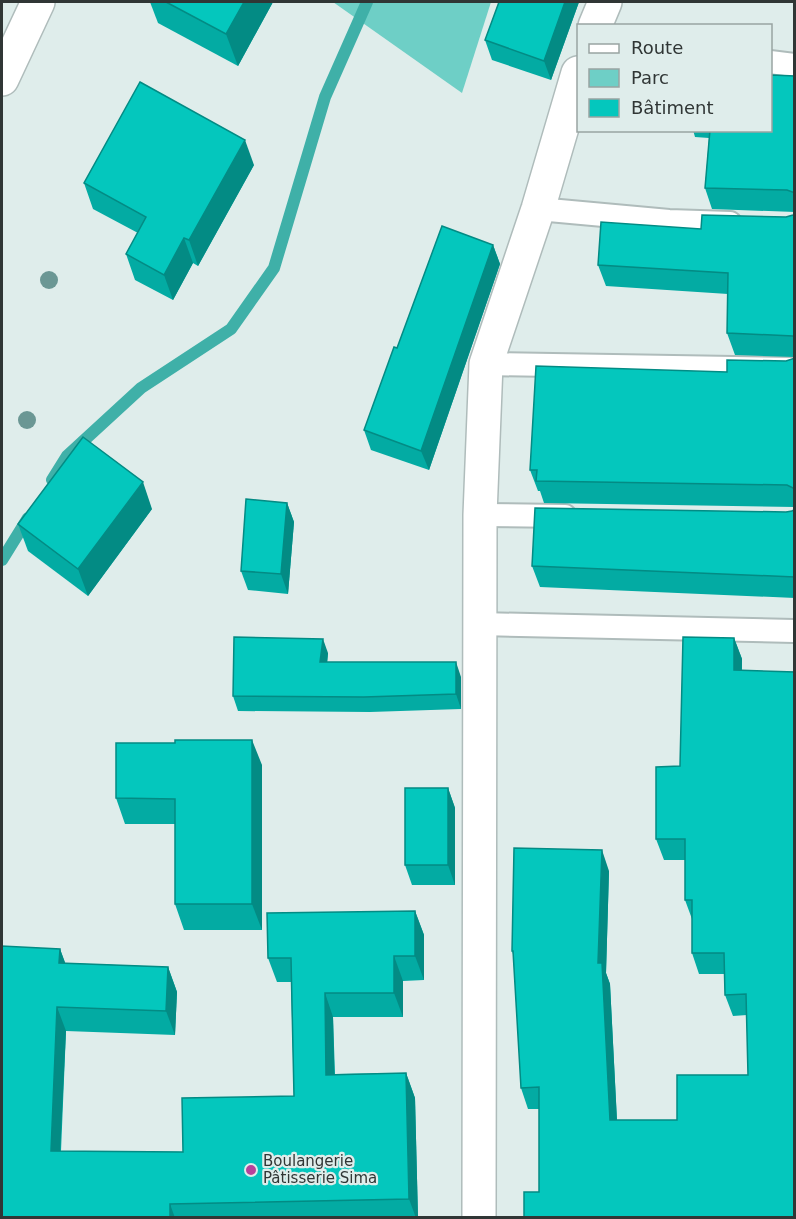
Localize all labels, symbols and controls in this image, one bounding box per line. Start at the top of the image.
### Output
legend [577,24,772,132]
text: Route [631,37,683,58]
text: Parc [631,67,669,88]
text: Bâtiment [631,97,714,118]
place label: Boulangerie Pâtisserie Sima [263,1152,377,1187]
marker: Boulangerie Pâtisserie Sima [244,1163,258,1177]

